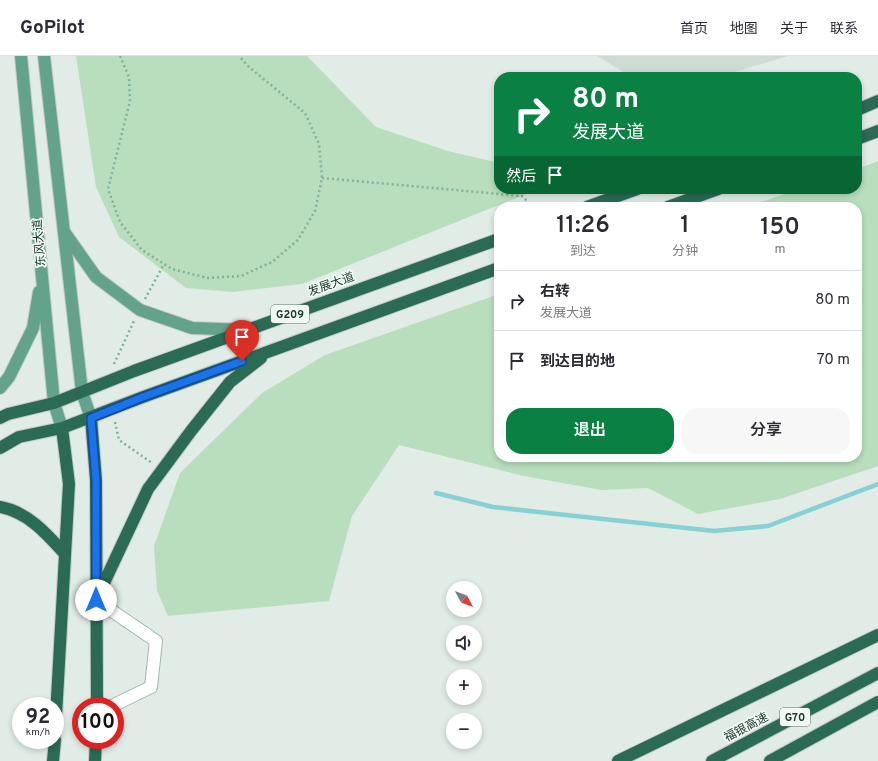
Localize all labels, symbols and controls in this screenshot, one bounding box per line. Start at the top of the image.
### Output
text: GoPilot [20,16,85,40]
text: 首页 [680,21,708,38]
text: 地图 [730,21,758,38]
text: 关于 [780,21,808,38]
text: 联系 [830,21,858,38]
text: 80 m [572,82,639,118]
icon: right [506,88,558,140]
text: 发展大道 [572,122,644,145]
icon: arrive [544,164,566,186]
text: 然后 [506,168,536,187]
text: 11:26 [556,211,610,241]
text: 1 [680,211,690,241]
text: 150 [760,213,800,243]
street label: 东风大道 [30,218,50,268]
text: m [775,242,786,258]
text: 到达 [570,244,596,260]
text: 分钟 [672,244,698,260]
street label: 发展大道 [306,269,357,301]
text: 右转 [540,283,570,302]
icon: right [506,290,528,312]
text: 80 m [815,291,850,310]
road number: G209 [271,305,309,323]
text: 发展大道 [540,306,592,322]
pin [225,320,259,361]
icon: arrive [231,326,253,348]
icon: arrive [506,350,528,372]
text: 70 m [817,351,850,370]
text: 到达目的地 [540,353,615,372]
button: 退出 [506,408,674,454]
button: 分享 [682,408,850,454]
position arrow [75,579,117,621]
north arrow [446,581,482,617]
map controls [446,581,482,749]
button: sound [446,625,482,661]
button: + [446,669,482,705]
speed limit sign: 100 [72,697,124,749]
text: 92 [26,705,50,731]
road number: G70 [780,708,810,726]
street label: 福银高速 [722,710,771,746]
button: − [446,713,482,749]
text: km/h [26,726,50,739]

